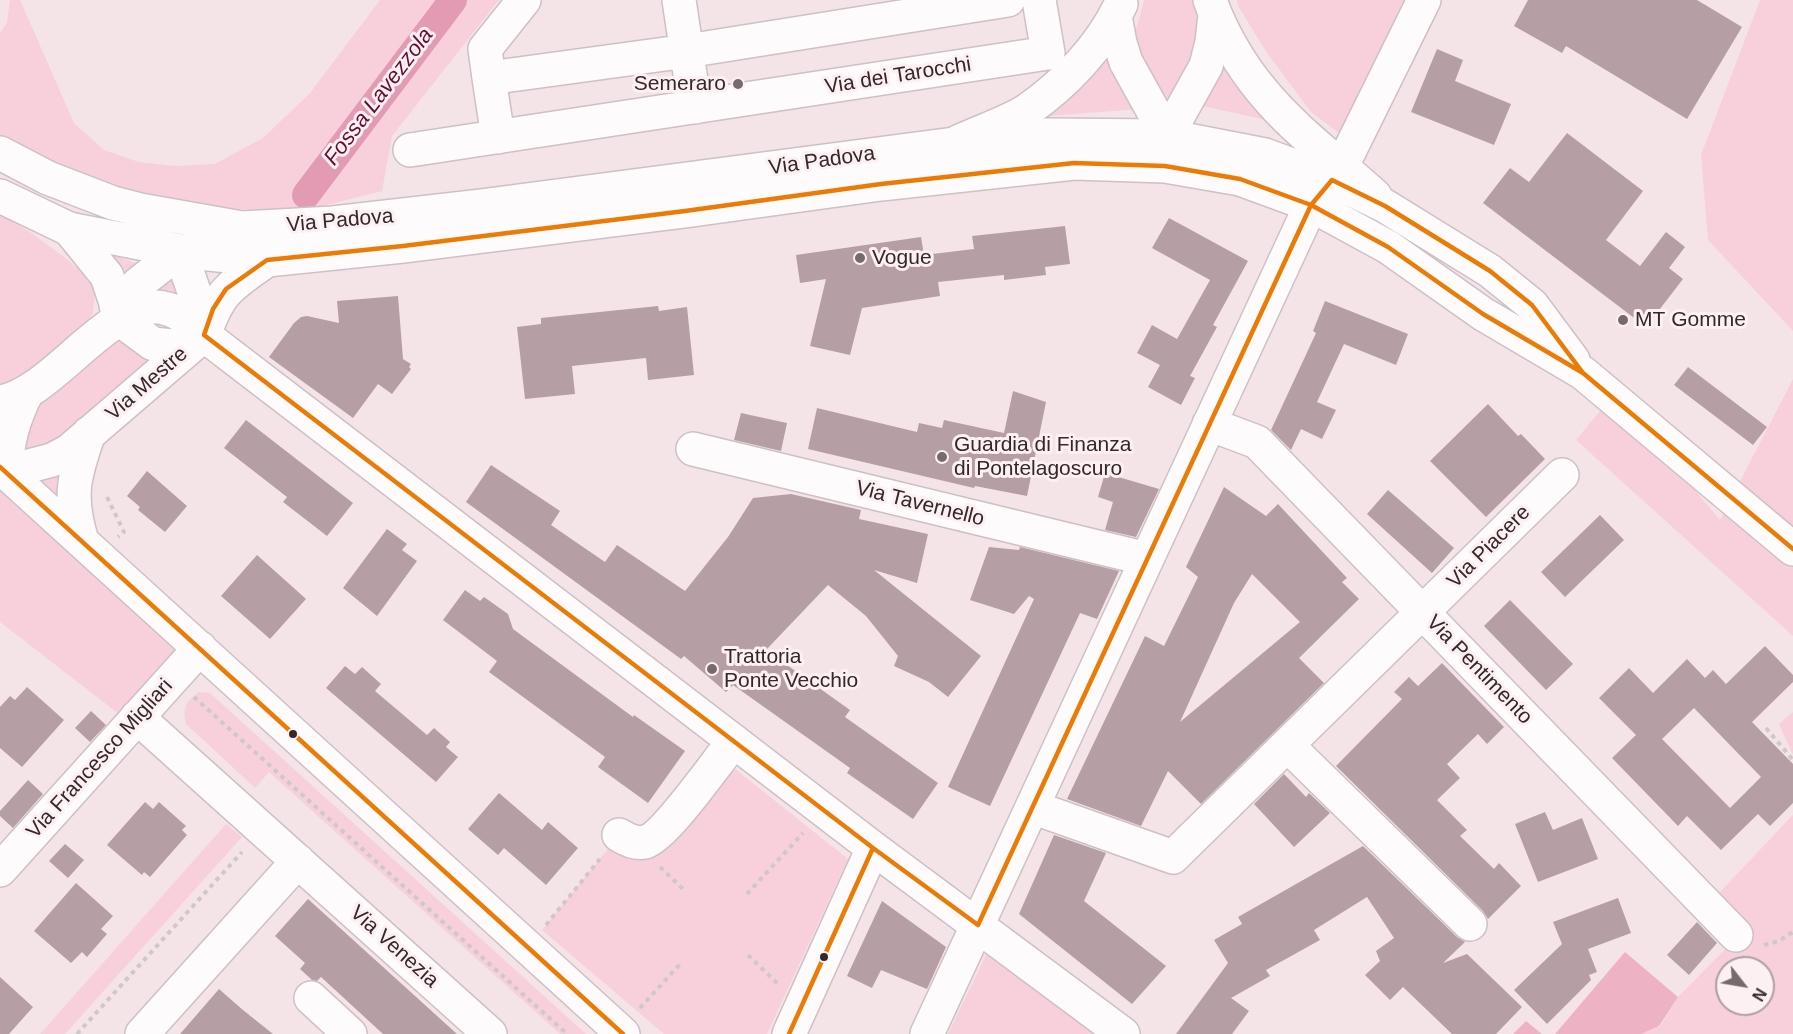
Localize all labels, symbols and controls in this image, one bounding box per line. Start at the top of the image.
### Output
water label: Fossa Lavezzola [319,23,439,171]
street label: Via dei Tarocchi [823,52,973,100]
place label: Semeraro [634,71,726,97]
marker: Semeraro [731,77,745,91]
street label: Via Padova [767,141,877,181]
street label: Via Padova [286,204,394,238]
place label: Vogue [872,245,932,271]
marker: Vogue [853,251,867,265]
place label: MT Gomme [1635,307,1746,333]
marker: MT Gomme [1616,313,1630,327]
street label: Via Mestre [101,342,193,426]
place label: Guardia di Finanza di Pontelagoscuro [954,432,1131,482]
marker: Guardia di Finanza di Pontelagoscuro [935,450,949,464]
street label: Via Tavernello [853,476,987,532]
street label: Via Piacere [1442,500,1536,594]
street label: Via Pentimento [1421,610,1537,730]
place label: Trattoria Ponte Vecchio [724,644,858,694]
marker: Trattoria Ponte Vecchio [705,662,719,676]
street label: Via Francesco Migliari [22,674,178,844]
unlabelled marker [287,728,299,740]
street label: Via Venezia [344,901,444,993]
unlabelled marker [818,951,830,963]
north arrow [1715,956,1775,1016]
text: N [1749,985,1769,1004]

